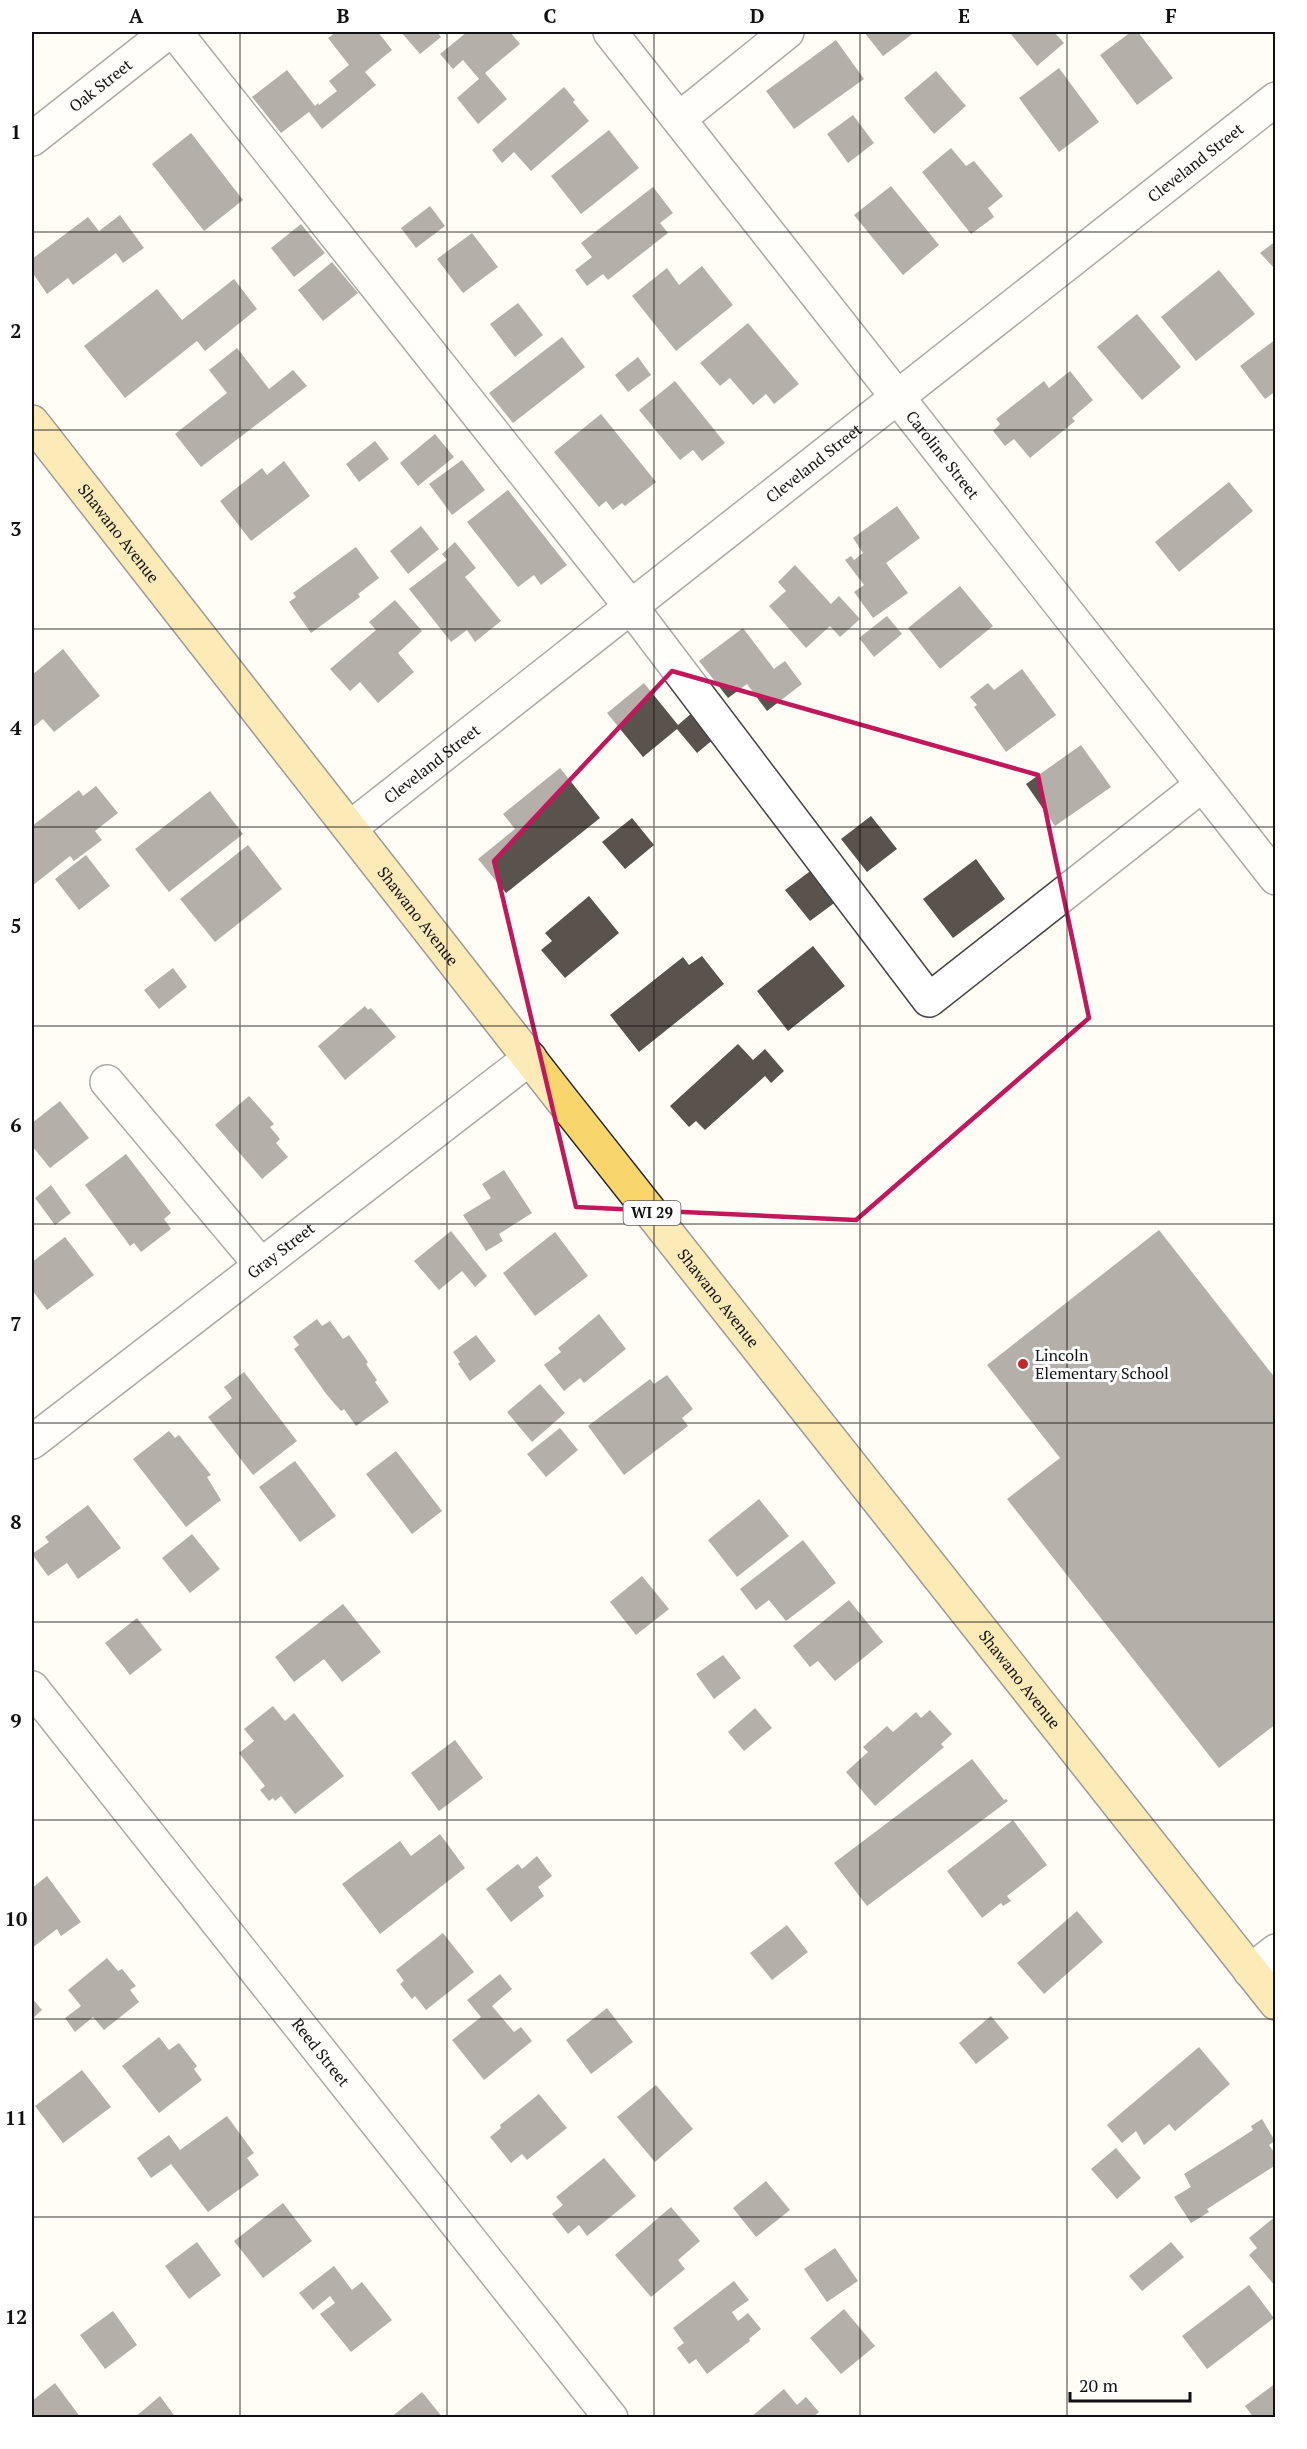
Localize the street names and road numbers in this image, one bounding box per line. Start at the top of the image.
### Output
street label: Oak Street [64,53,137,117]
street label: Cleveland Street [1143,118,1248,207]
street label: Caroline Street [901,406,985,504]
street label: Cleveland Street [761,418,866,508]
street label: Shawano Avenue [73,479,165,587]
street label: Cleveland Street [379,719,484,808]
street label: Shawano Avenue [372,862,464,970]
road number: WI 29 [624,1201,680,1225]
street label: Gray Street [242,1217,319,1283]
street label: Shawano Avenue [673,1244,764,1352]
street label: Shawano Avenue [974,1625,1066,1733]
street label: Reed Street [287,2014,355,2091]

